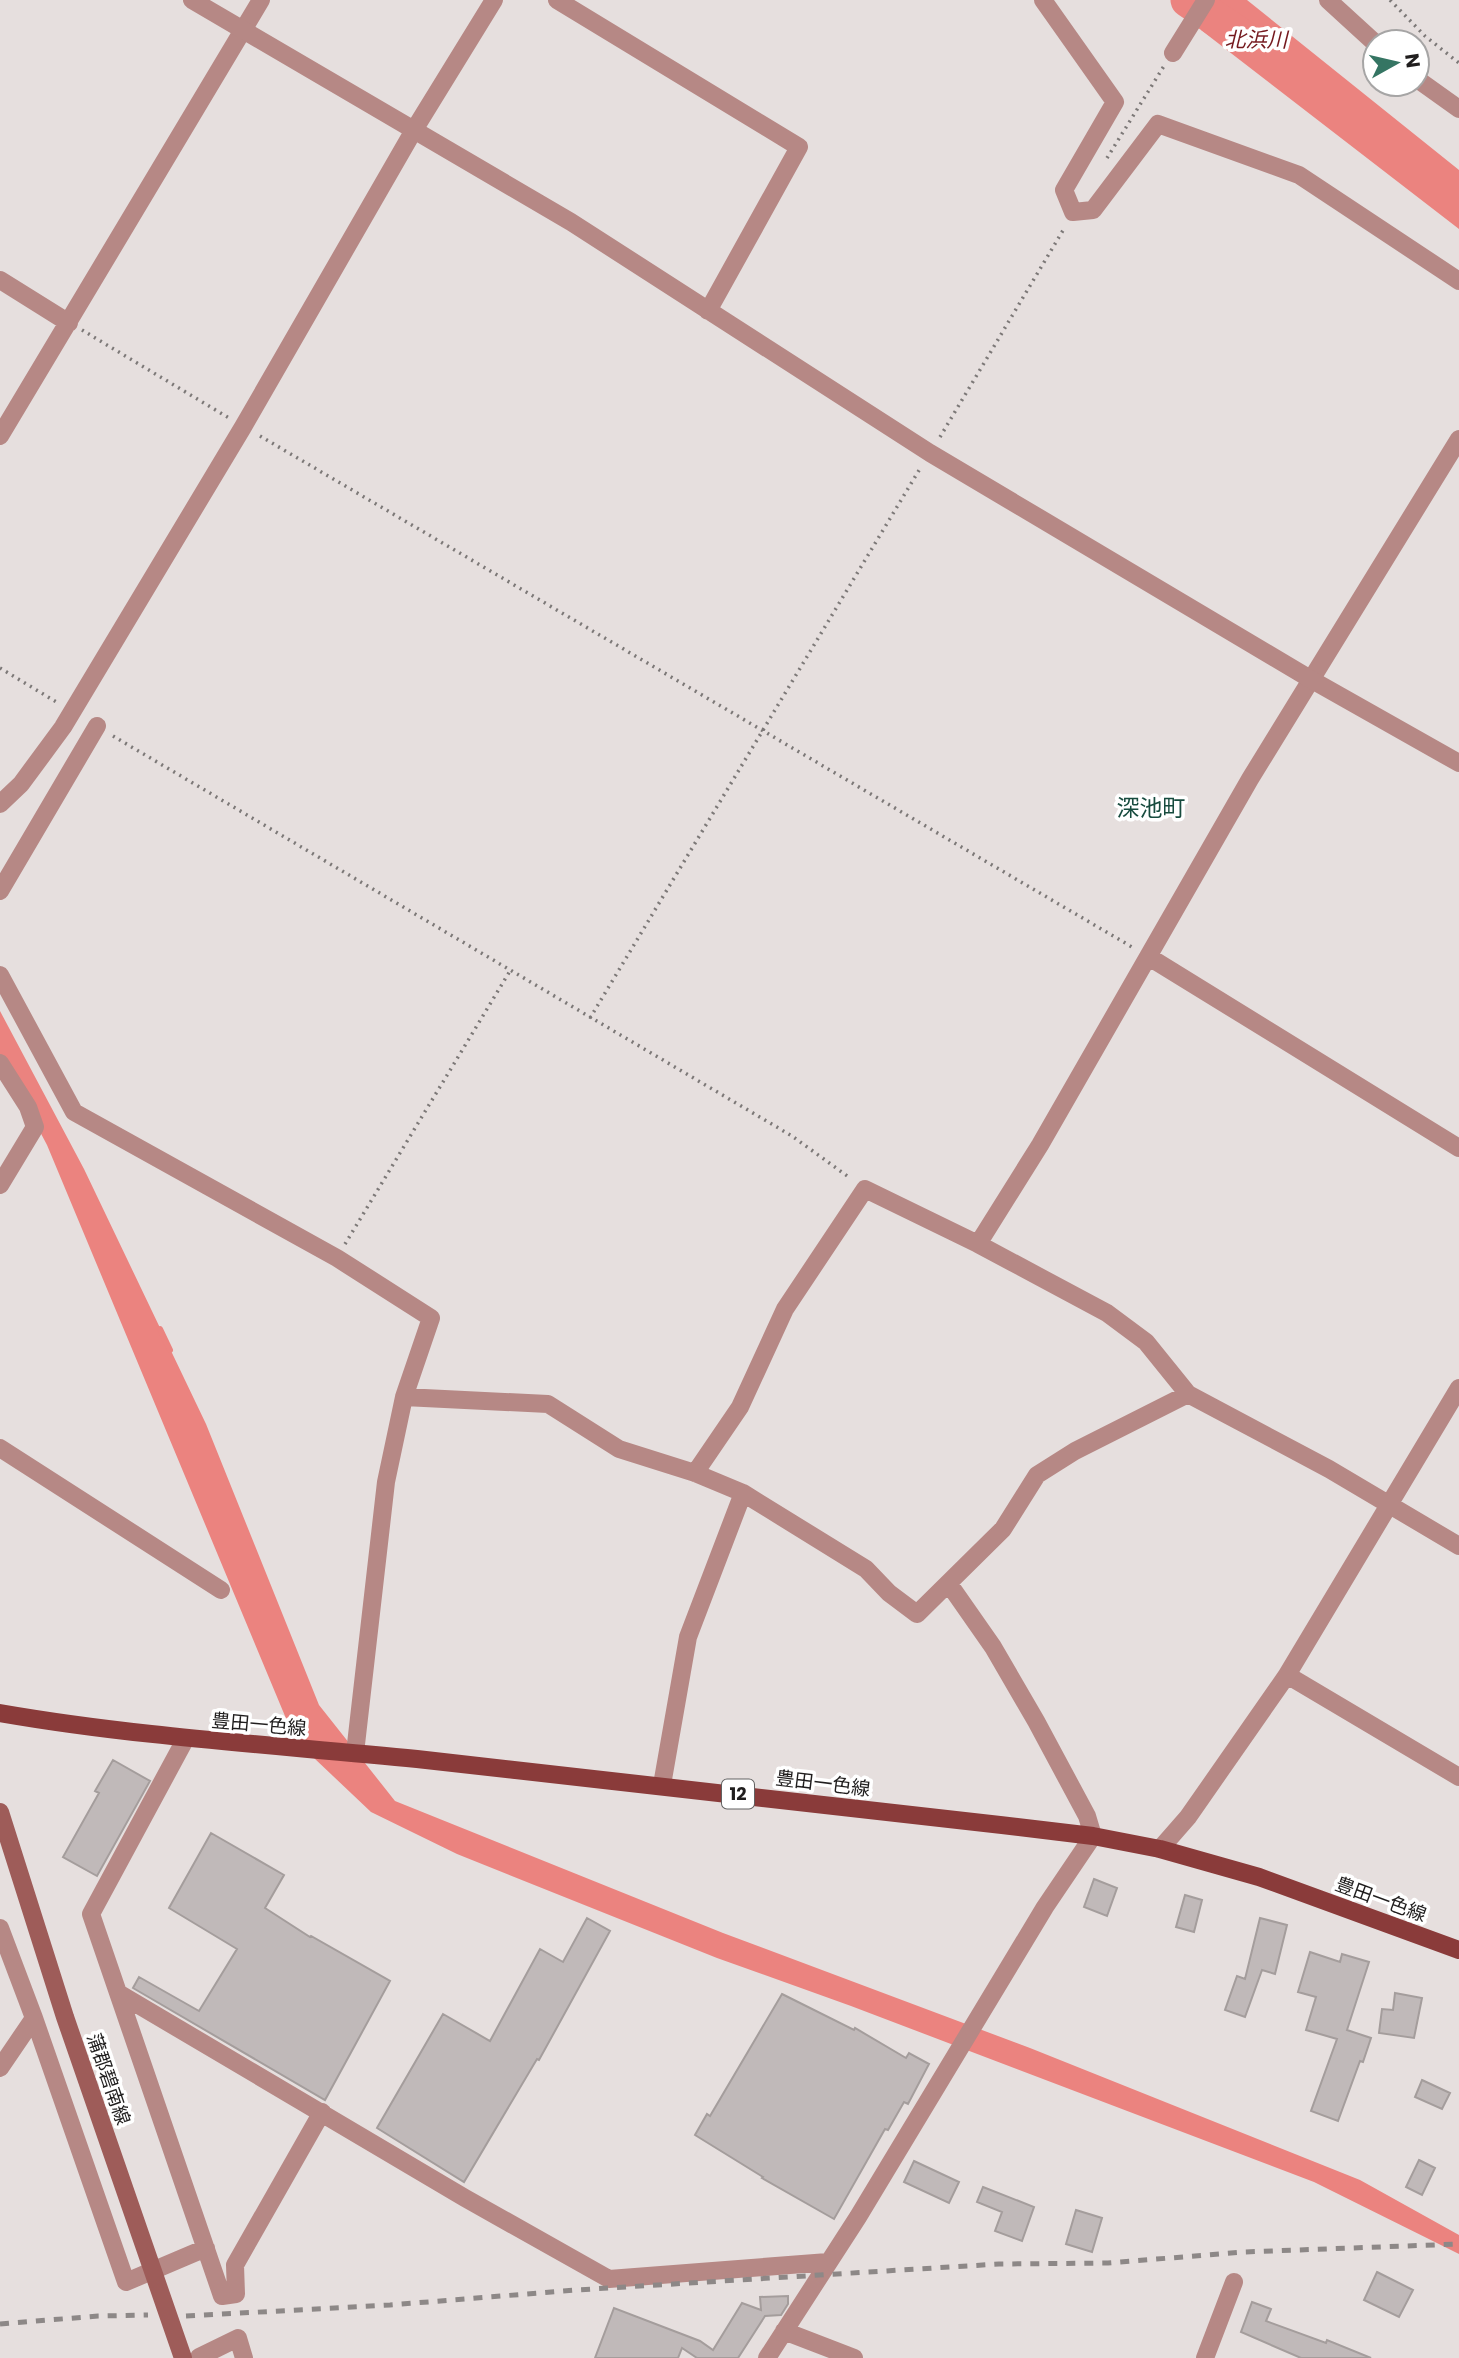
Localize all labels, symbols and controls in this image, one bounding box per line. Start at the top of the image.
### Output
water label: 北浜川 [1225,25,1289,54]
north arrow [1361,28,1431,98]
text: N [1398,52,1427,70]
district label: 深池町 [1117,792,1186,824]
street label: 豊田一色線 [210,1707,307,1742]
street label: 豊田一色線 [774,1764,872,1803]
road number: 12 [722,1779,754,1808]
street label: 豊田一色線 [1332,1871,1430,1928]
street label: 蒲郡碧南線 [80,2030,137,2128]

